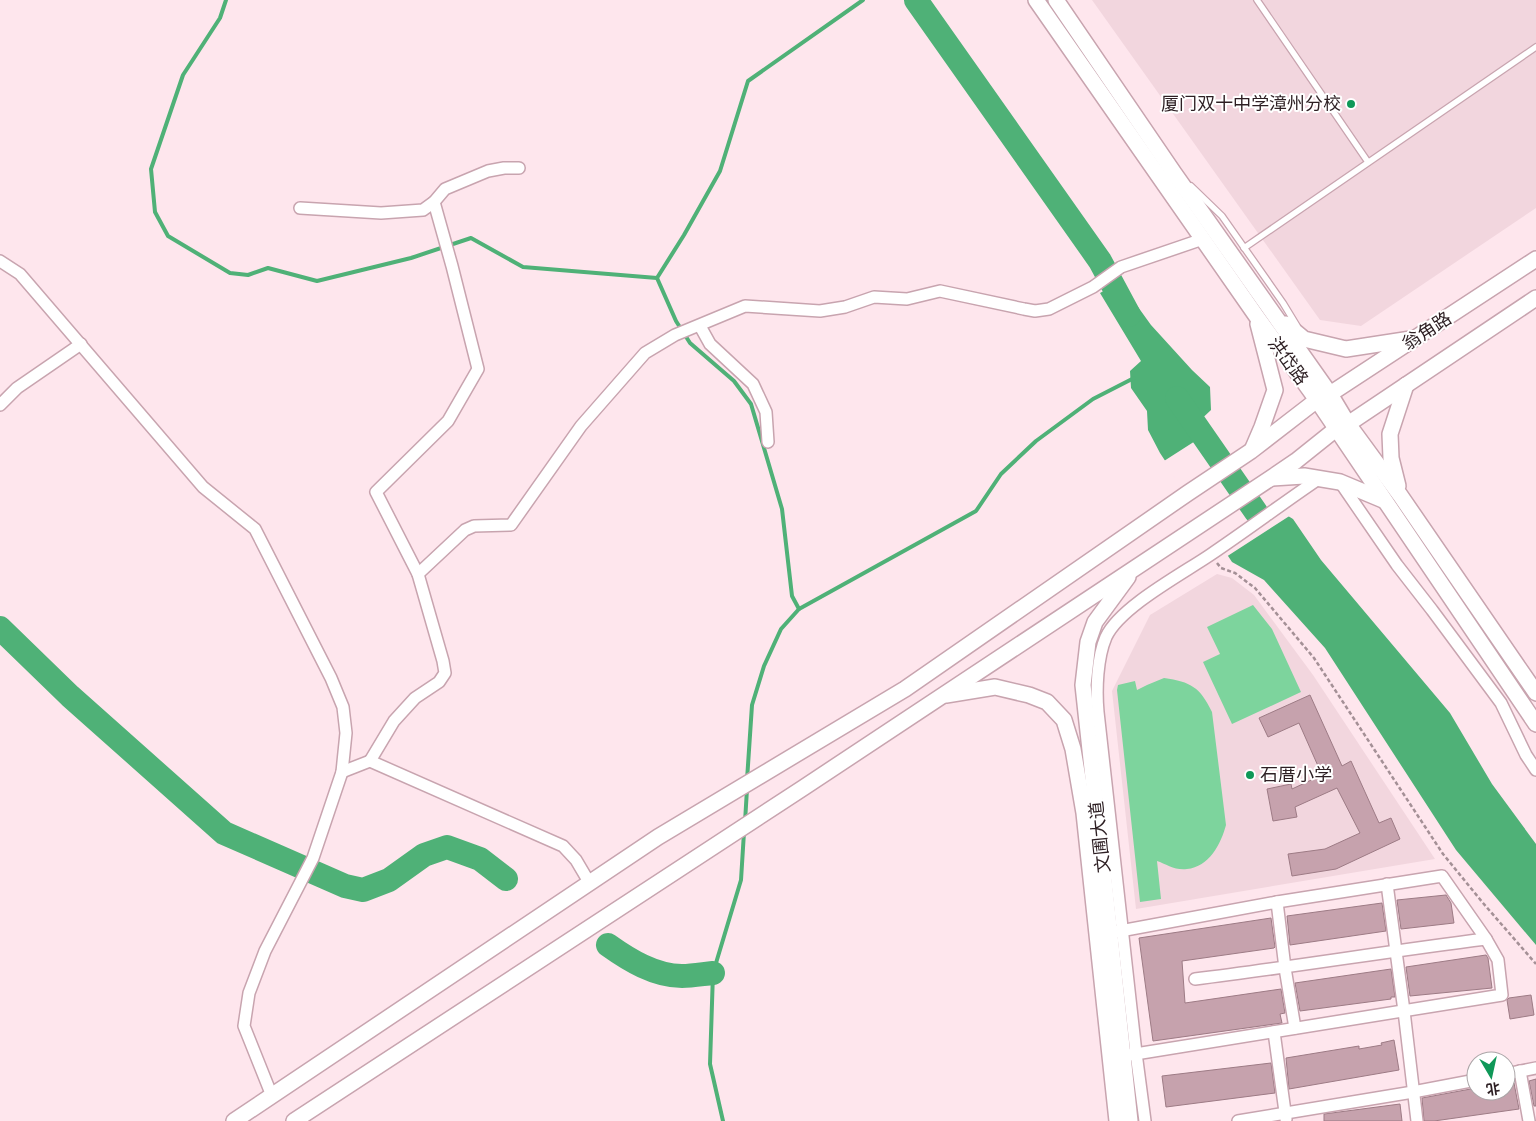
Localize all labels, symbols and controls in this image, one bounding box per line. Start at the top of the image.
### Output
place label: 厦门双十中学漳州分校 [1161,93,1341,114]
marker: 厦门双十中学漳州分校 [1345,98,1357,110]
street label: 翁角路 [1398,307,1455,354]
street label: 洪岱路 [1264,333,1313,389]
place label: 石厝小学 [1260,764,1332,785]
marker: 石厝小学 [1244,769,1256,781]
street label: 文圃大道 [1085,800,1114,874]
north arrow [1466,1051,1516,1101]
text: 北 [1485,1080,1501,1098]

